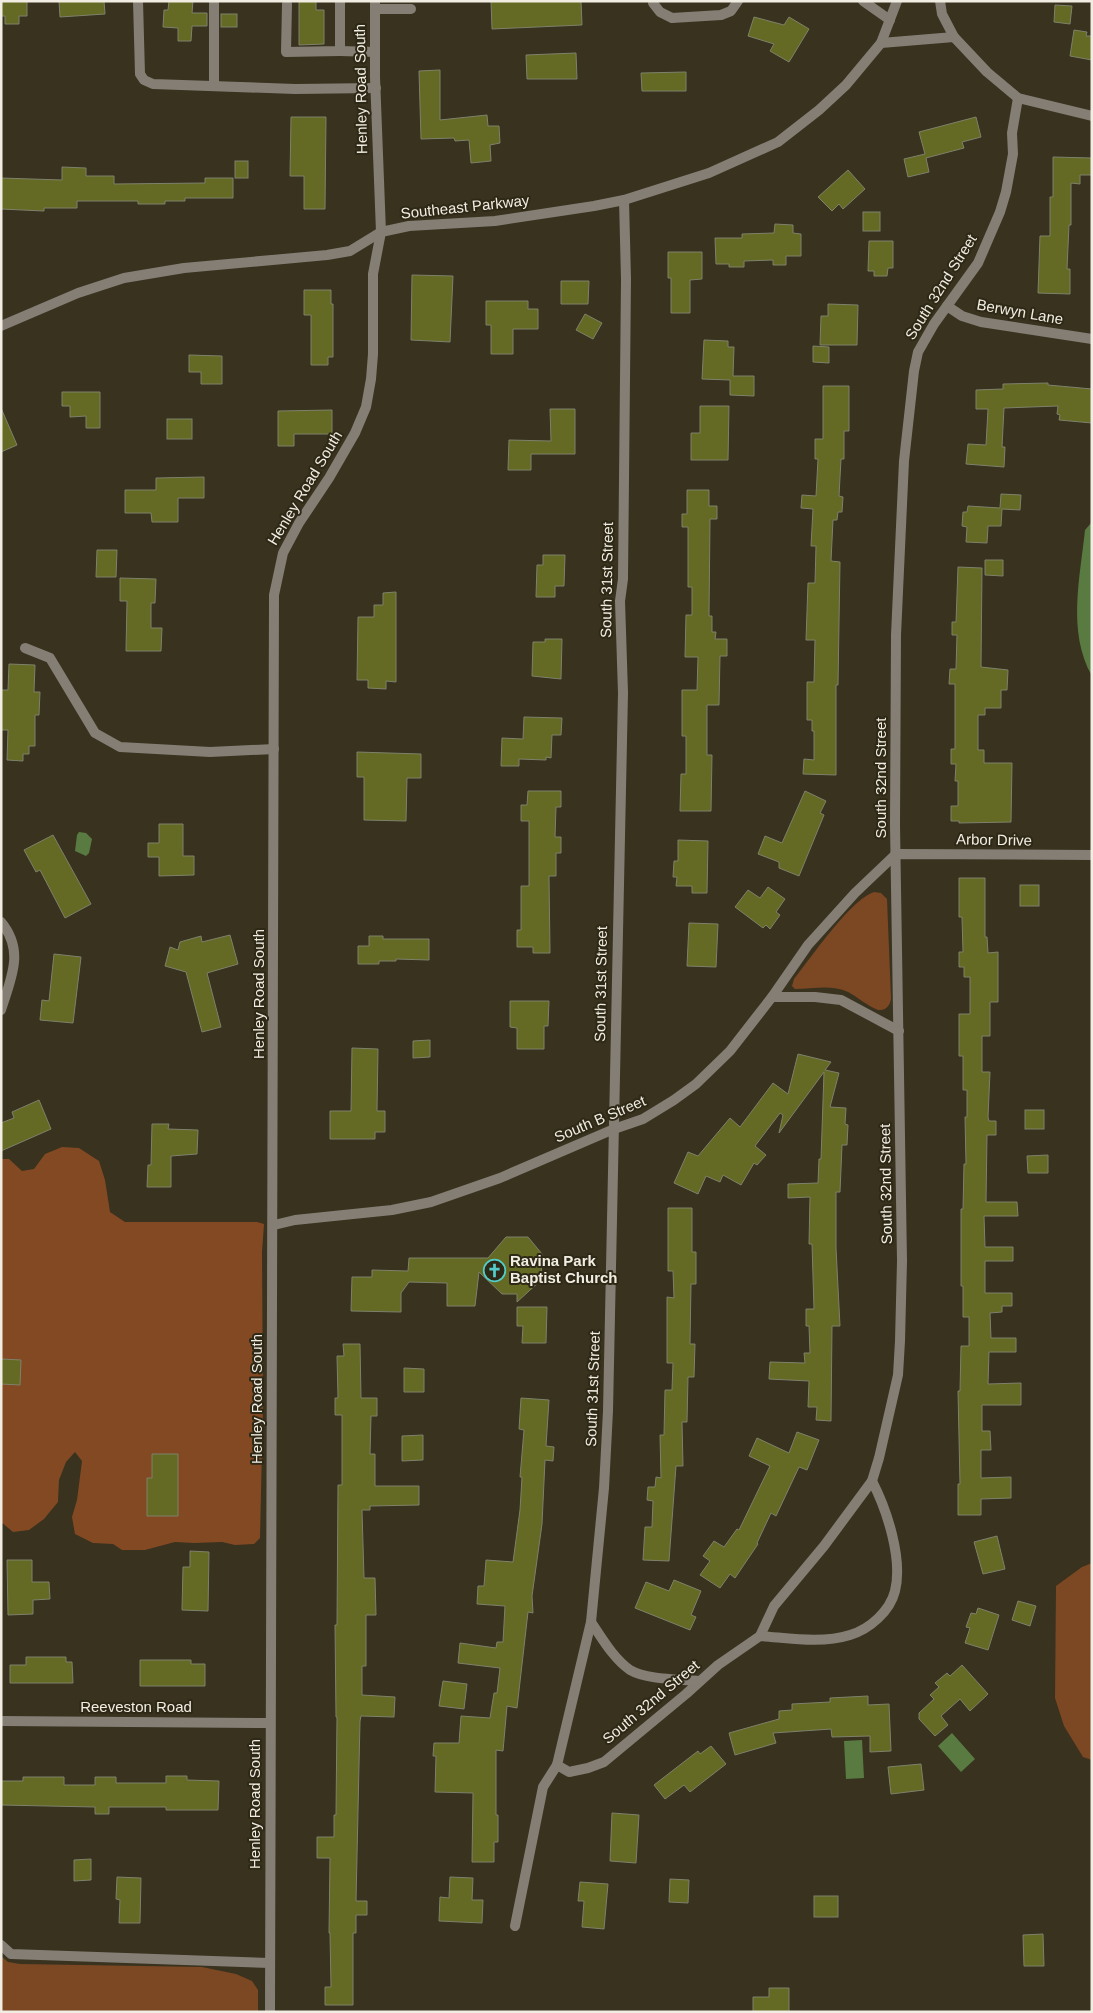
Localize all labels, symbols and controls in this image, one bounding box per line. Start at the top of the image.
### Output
street label: Henley Road South [351,24,370,154]
street label: Southeast Parkway [400,191,531,222]
street label: South 32nd Street [901,230,980,343]
street label: Berwyn Lane [975,296,1065,327]
street label: Henley Road South [264,428,345,548]
street label: South 31st Street [597,521,616,638]
street label: South 32nd Street [872,717,889,838]
street label: Arbor Drive [956,830,1032,849]
street label: South 31st Street [591,925,610,1042]
street label: Henley Road South [250,929,267,1059]
street label: South B Street [552,1091,649,1145]
street label: South 32nd Street [876,1123,895,1245]
place label: Ravina Park Baptist Church [510,1252,618,1286]
church icon: Ravina Park Baptist Church [482,1258,506,1282]
street label: South 31st Street [582,1330,603,1447]
street label: Henley Road South [248,1334,265,1464]
street label: South 32nd Street [599,1656,703,1747]
street label: Reeveston Road [80,1698,192,1715]
street label: Henley Road South [246,1739,263,1869]

